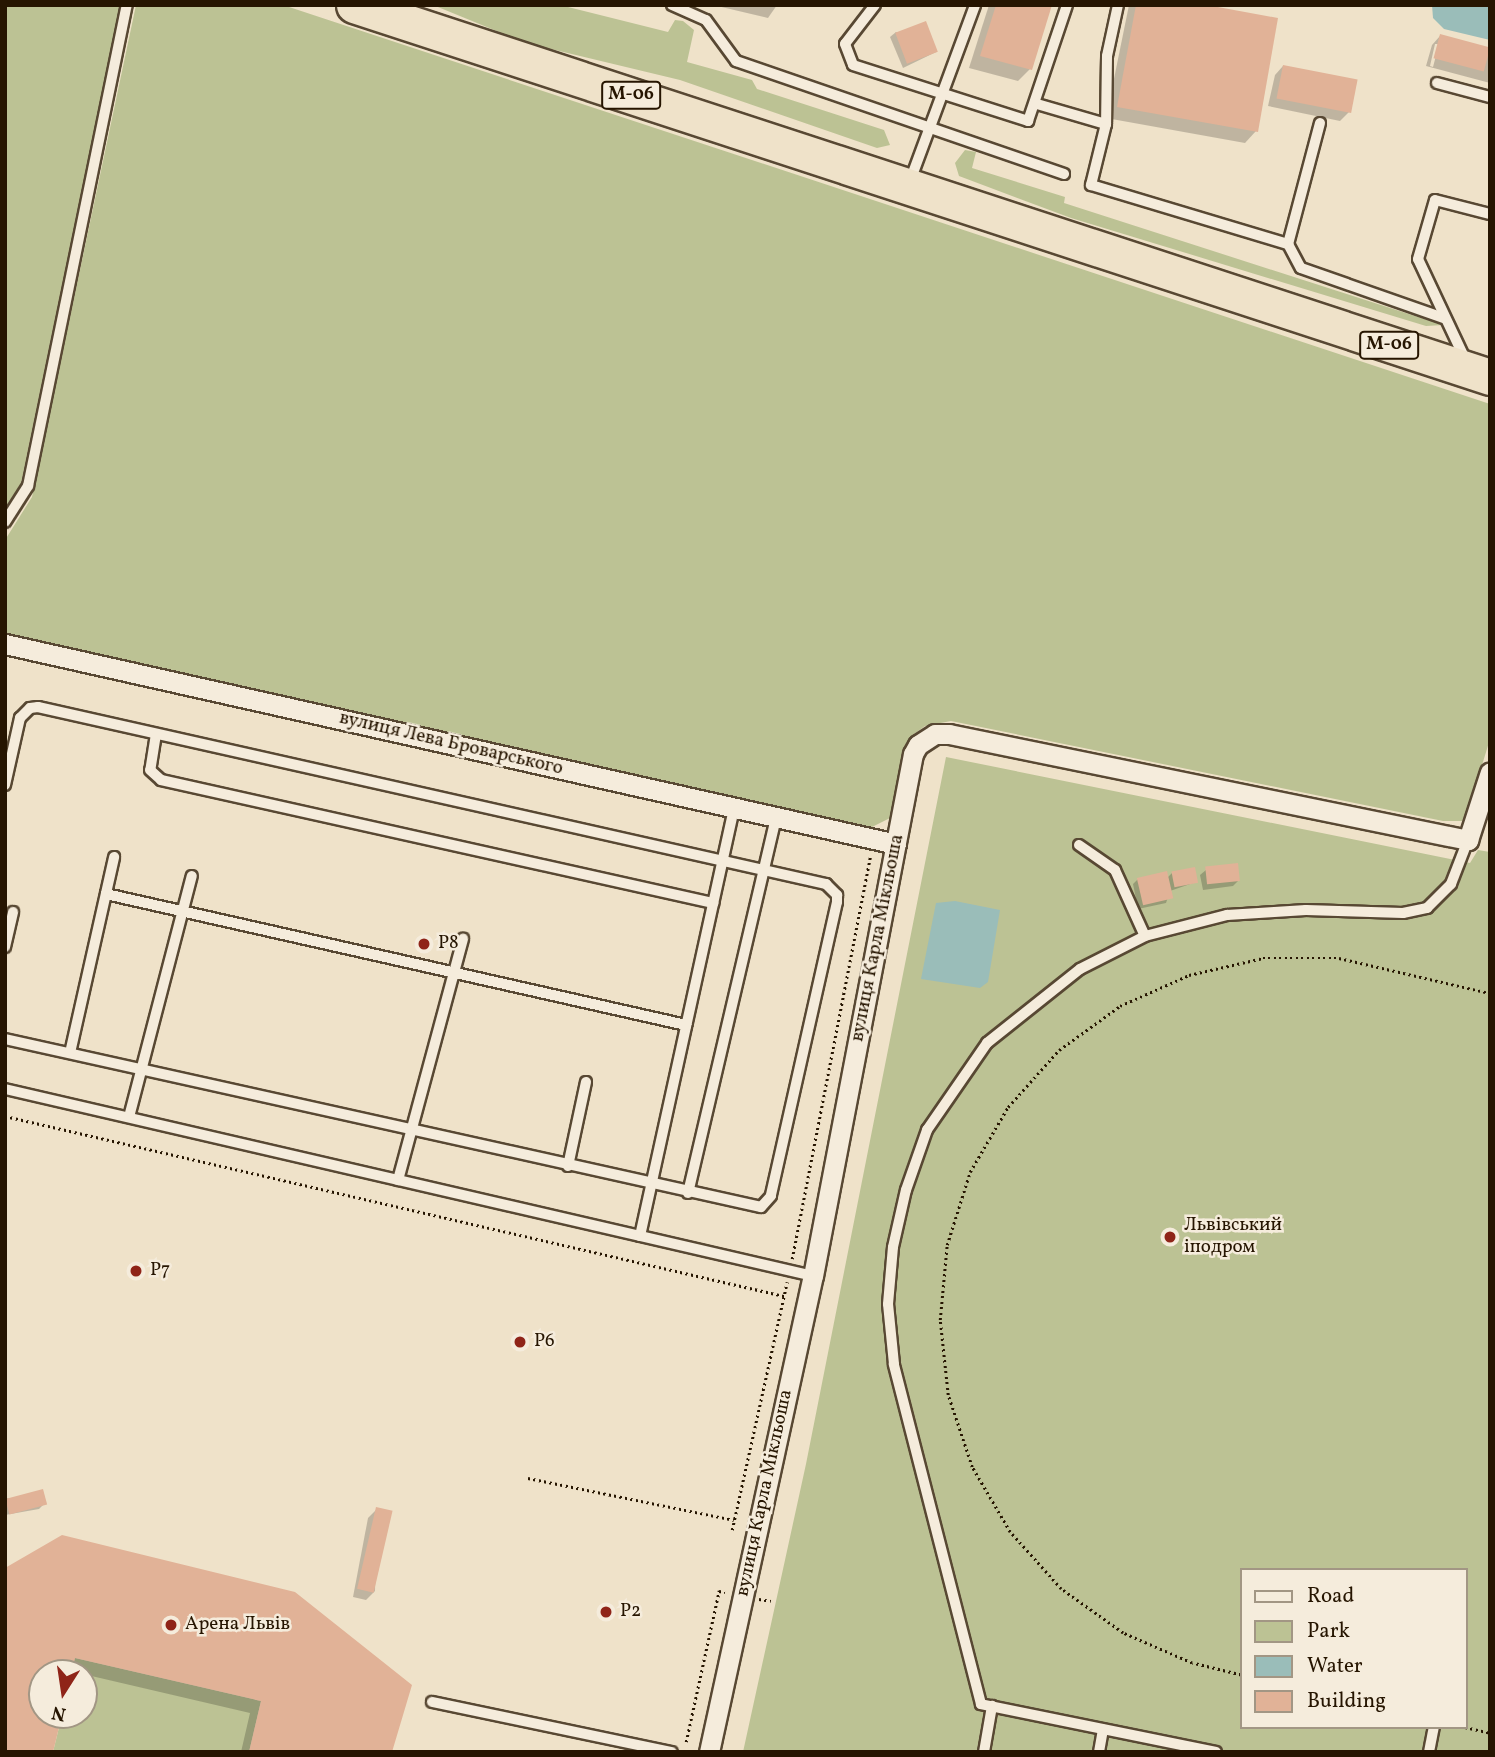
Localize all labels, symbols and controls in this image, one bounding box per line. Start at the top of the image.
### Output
road number: М-06 [600,80,662,110]
road number: М-06 [1358,330,1420,360]
street label: вулиця Лева Броварського [337,707,565,781]
street label: вулиця Карла Мікльоша [847,832,909,1044]
place label: P8 [438,933,459,955]
marker: P8 [416,936,432,952]
place label: Львівський іподром [1184,1215,1282,1259]
marker: Львівський іподром [1162,1229,1178,1245]
place label: P7 [150,1260,170,1282]
marker: P7 [128,1263,144,1279]
place label: P6 [534,1331,555,1353]
marker: P6 [512,1334,528,1350]
street label: вулиця Карла Мікльоша [732,1388,798,1598]
legend [1240,1568,1467,1729]
text: Road [1307,1582,1354,1611]
place label: P2 [620,1601,641,1623]
marker: P2 [598,1604,614,1620]
place label: Арена Львів [185,1614,290,1636]
marker: Арена Львів [163,1617,179,1633]
text: Park [1307,1617,1350,1646]
text: Water [1307,1652,1363,1681]
north arrow [28,1659,98,1729]
text: Building [1307,1687,1386,1716]
text: N [50,1698,69,1727]

